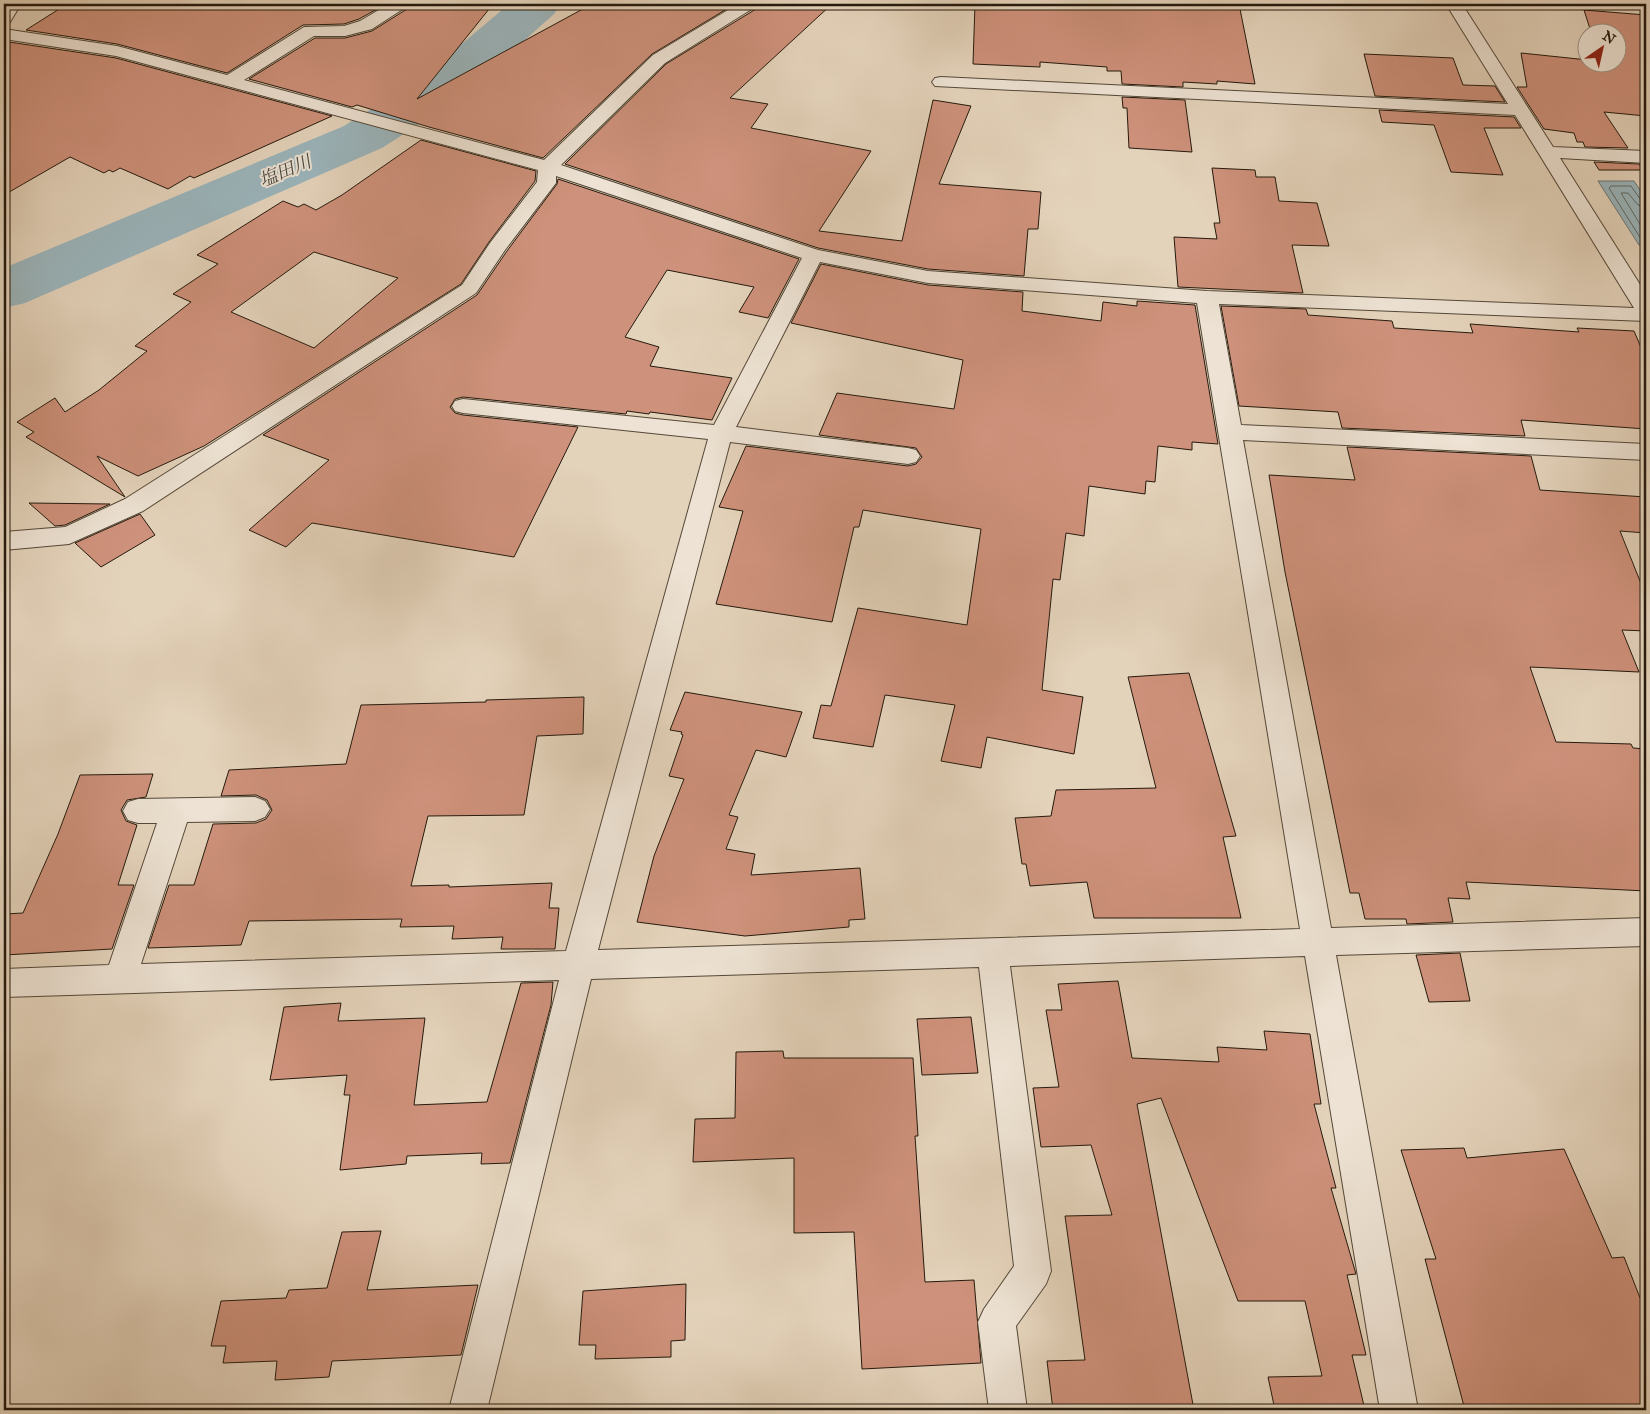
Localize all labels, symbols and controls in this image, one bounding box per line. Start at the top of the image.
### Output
north arrow [1578,22,1628,72]
text: N [1599,27,1619,48]
water label: 塩田川 [256,150,316,192]

